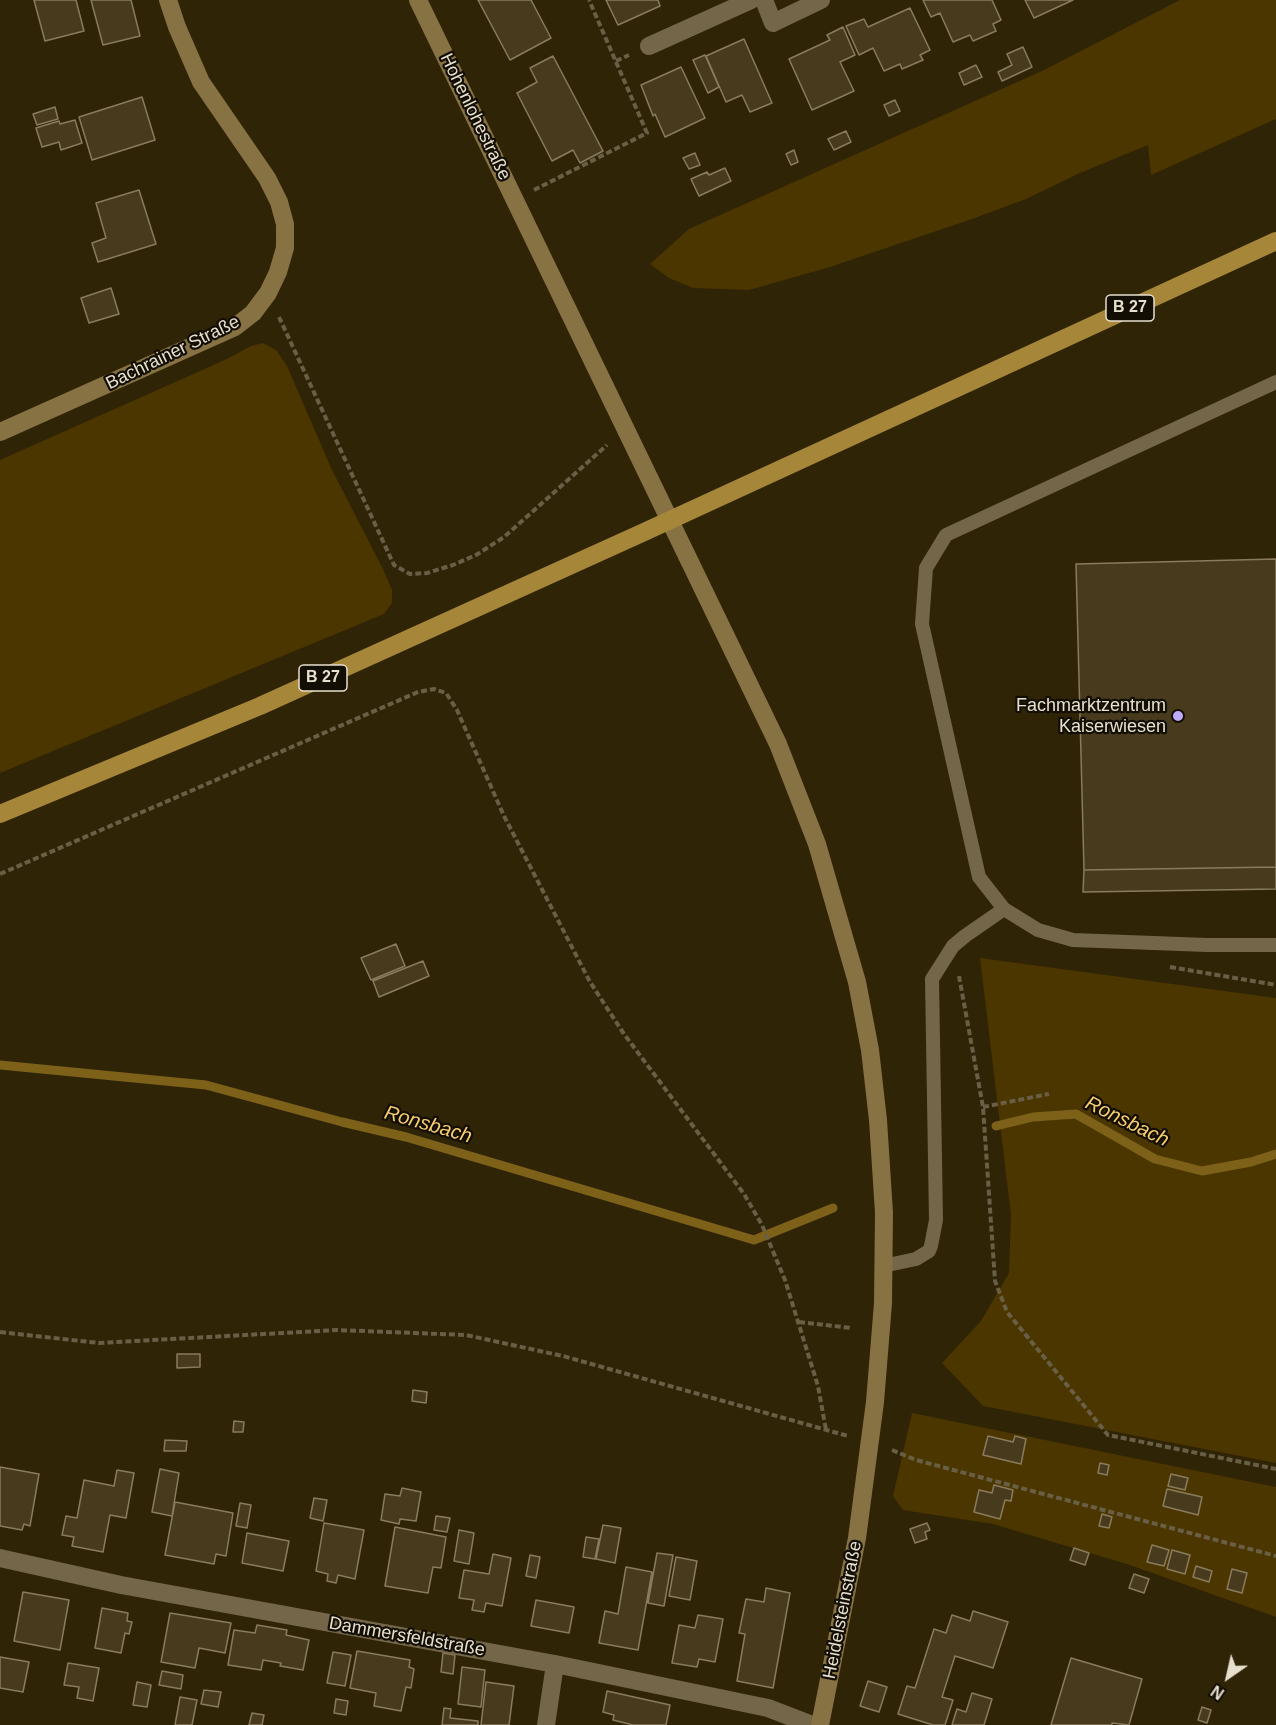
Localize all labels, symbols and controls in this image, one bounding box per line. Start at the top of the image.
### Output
street label: Hohenlohestraße [435,50,515,184]
road number: B 27 [1106,295,1154,321]
street label: Bachrainer Straße [103,311,243,395]
road number: B 27 [299,665,347,691]
place label: Fachmarktzentrum Kaiserwiesen [1016,695,1166,738]
marker: Fachmarktzentrum Kaiserwiesen [1171,709,1185,723]
water label: Ronsbach [1081,1091,1173,1153]
water label: Ronsbach [381,1101,475,1149]
street label: Heidelsteinstraße [819,1539,867,1681]
street label: Dammersfeldstraße [327,1613,487,1661]
north arrow [1198,1647,1258,1707]
text: N [1208,1682,1227,1703]

